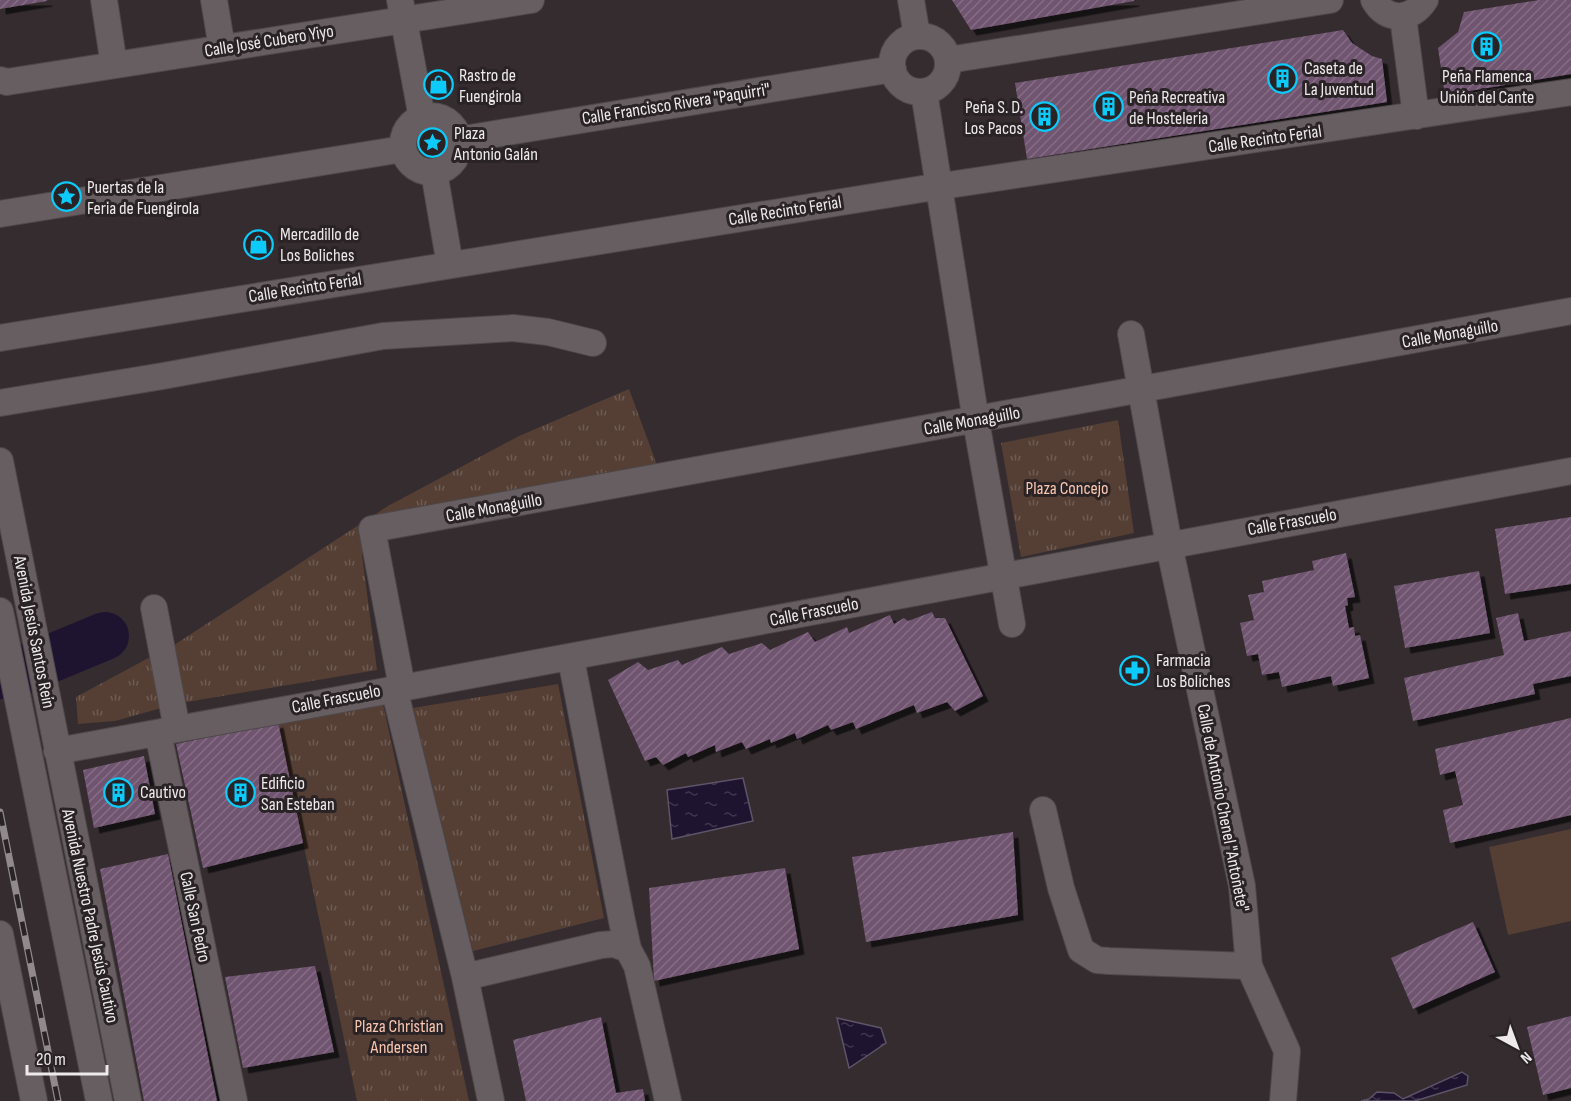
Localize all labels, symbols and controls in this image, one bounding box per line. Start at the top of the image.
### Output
street label: Calle José Cubero Yiyo [203,20,335,62]
building icon: Peña Flamenca Unión del Cante [1471,31,1503,63]
place label: Caseta de La Juventud [1304,58,1374,100]
building icon: Caseta de La Juventud [1267,62,1299,94]
place label: Rastro de Fuengirola [459,65,521,107]
place label: Peña Flamenca Unión del Cante [1440,66,1534,108]
shop icon: Rastro de Fuengirola [422,69,454,101]
street label: Calle Francisco Rivera "Paquirri" [580,79,772,129]
place label: Peña Recreativa de Hosteleria [1129,87,1225,129]
building icon: Peña Recreativa de Hosteleria [1092,91,1124,123]
place label: Peña S. D. Los Pacos [964,97,1023,139]
building icon: Peña S. D. Los Pacos [1028,101,1060,133]
street label: Calle Recinto Ferial [1207,121,1323,157]
place label: Plaza Antonio Galán [453,123,538,165]
place icon: Plaza Antonio Galán [417,127,449,159]
place label: Puertas de la Feria de Fuengirola [87,177,199,219]
place icon: Puertas de la Feria de Fuengirola [50,181,82,213]
street label: Calle Recinto Ferial [727,192,843,230]
place label: Mercadillo de Los Boliches [280,224,359,266]
shop icon: Mercadillo de Los Boliches [243,228,275,260]
street label: Calle Recinto Ferial [247,269,363,307]
street label: Calle Monaguillo [1400,315,1500,353]
street label: Calle Monaguillo [922,402,1022,440]
park label: Plaza Concejo [1026,478,1108,499]
street label: Calle Monaguillo [444,489,544,527]
street label: Calle Frascuelo [1246,504,1338,540]
street label: Avenida Jesús Santos Reín [9,553,59,710]
street label: Calle Frascuelo [768,593,860,631]
place label: Farmacia Los Boliches [1156,650,1230,692]
pharmacy icon: Farmacia Los Boliches [1119,654,1151,686]
street label: Calle Frascuelo [290,680,382,718]
street label: Calle de Antonio Chenel "Antoñete" [1193,702,1253,914]
place label: Edificio San Esteban [261,773,335,815]
building icon: Cautivo [103,776,135,808]
building icon: Edificio San Esteban [224,777,256,809]
place label: Cautivo [140,782,186,803]
street label: Avenida Nuestro Padre Jesús Cautivo [57,806,123,1025]
street label: Calle San Pedro [175,870,215,964]
park label: Plaza Christian Andersen [354,1016,444,1058]
north arrow [1487,1017,1547,1077]
scale bar [27,1038,106,1076]
text: N [1516,1047,1535,1067]
text: 20 m [36,1049,66,1070]

